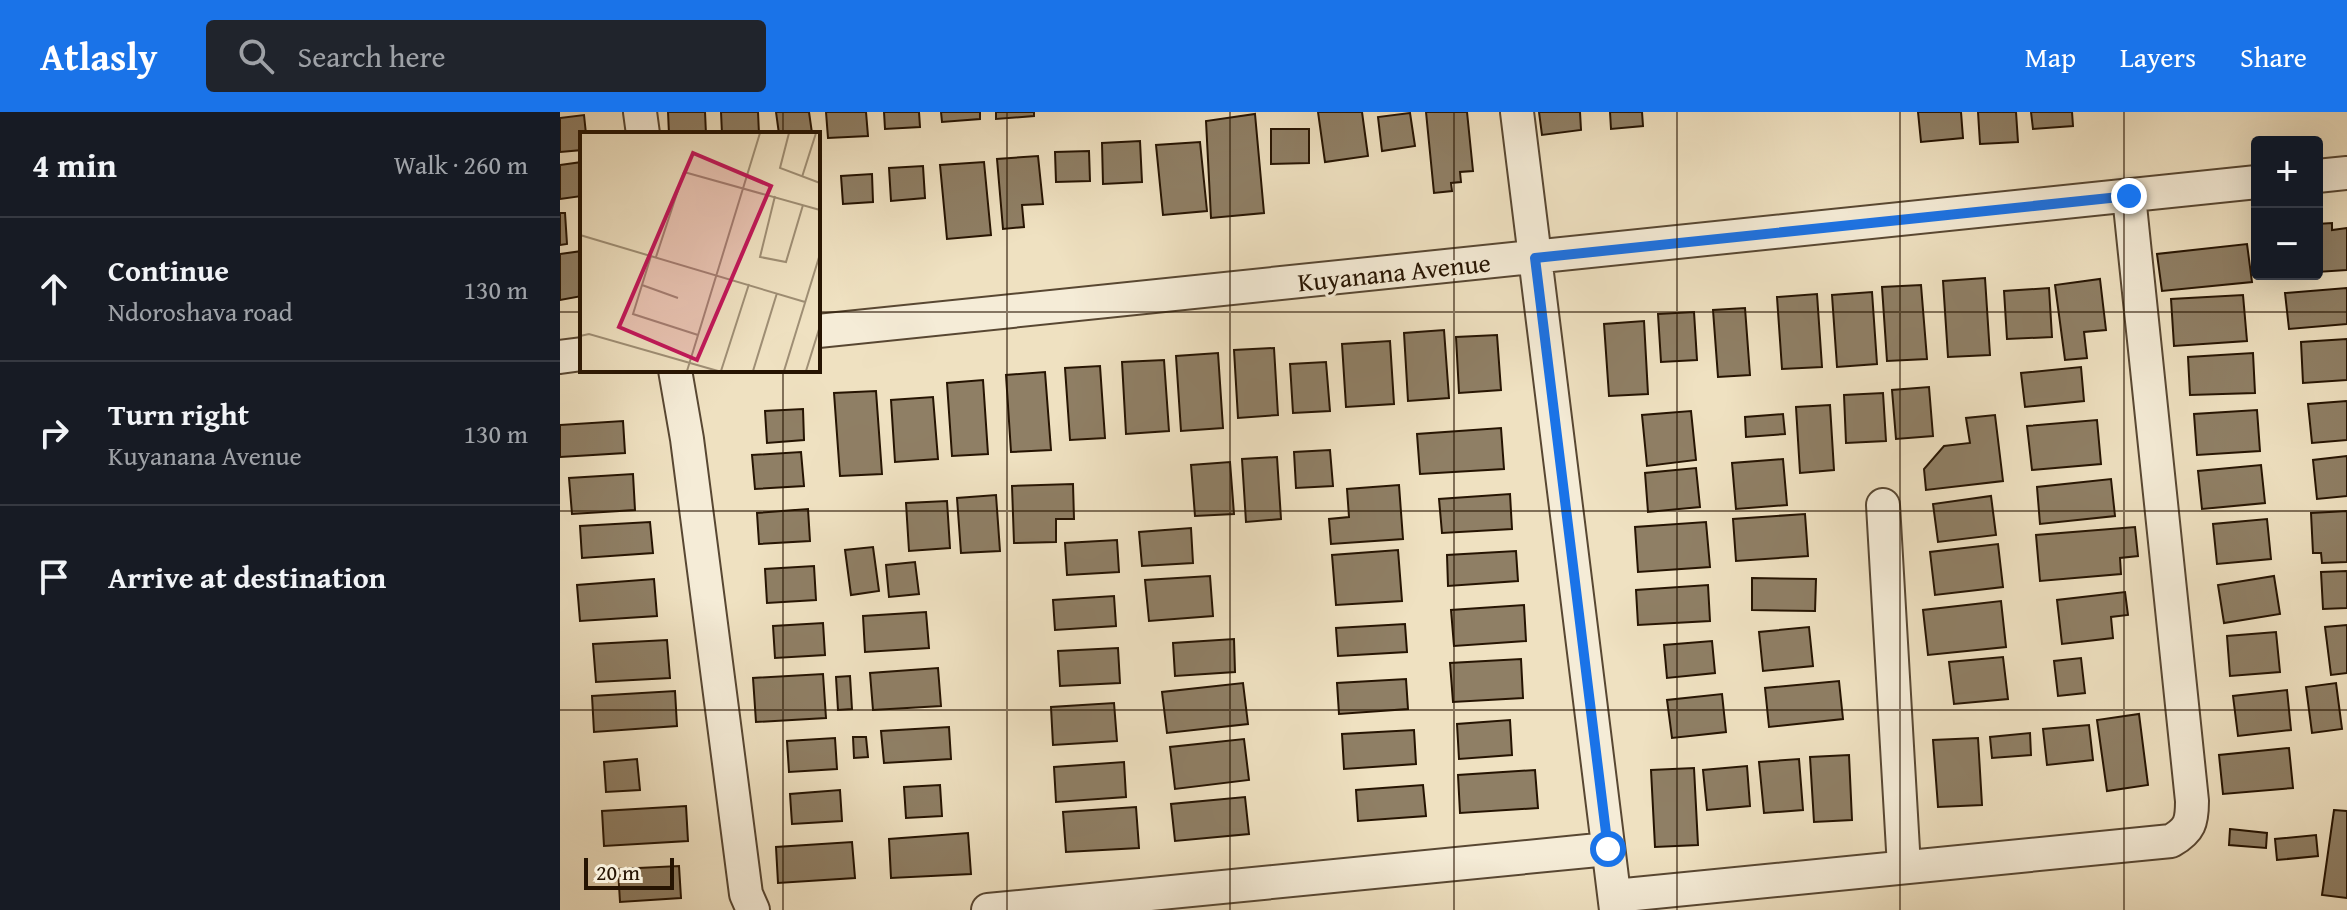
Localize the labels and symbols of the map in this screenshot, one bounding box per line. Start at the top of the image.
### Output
inset map [580,132,820,372]
route end [2111,178,2147,214]
street label: Kuyanana Avenue [1296,242,1492,302]
route start [1590,831,1626,867]
scale bar [584,854,674,890]

